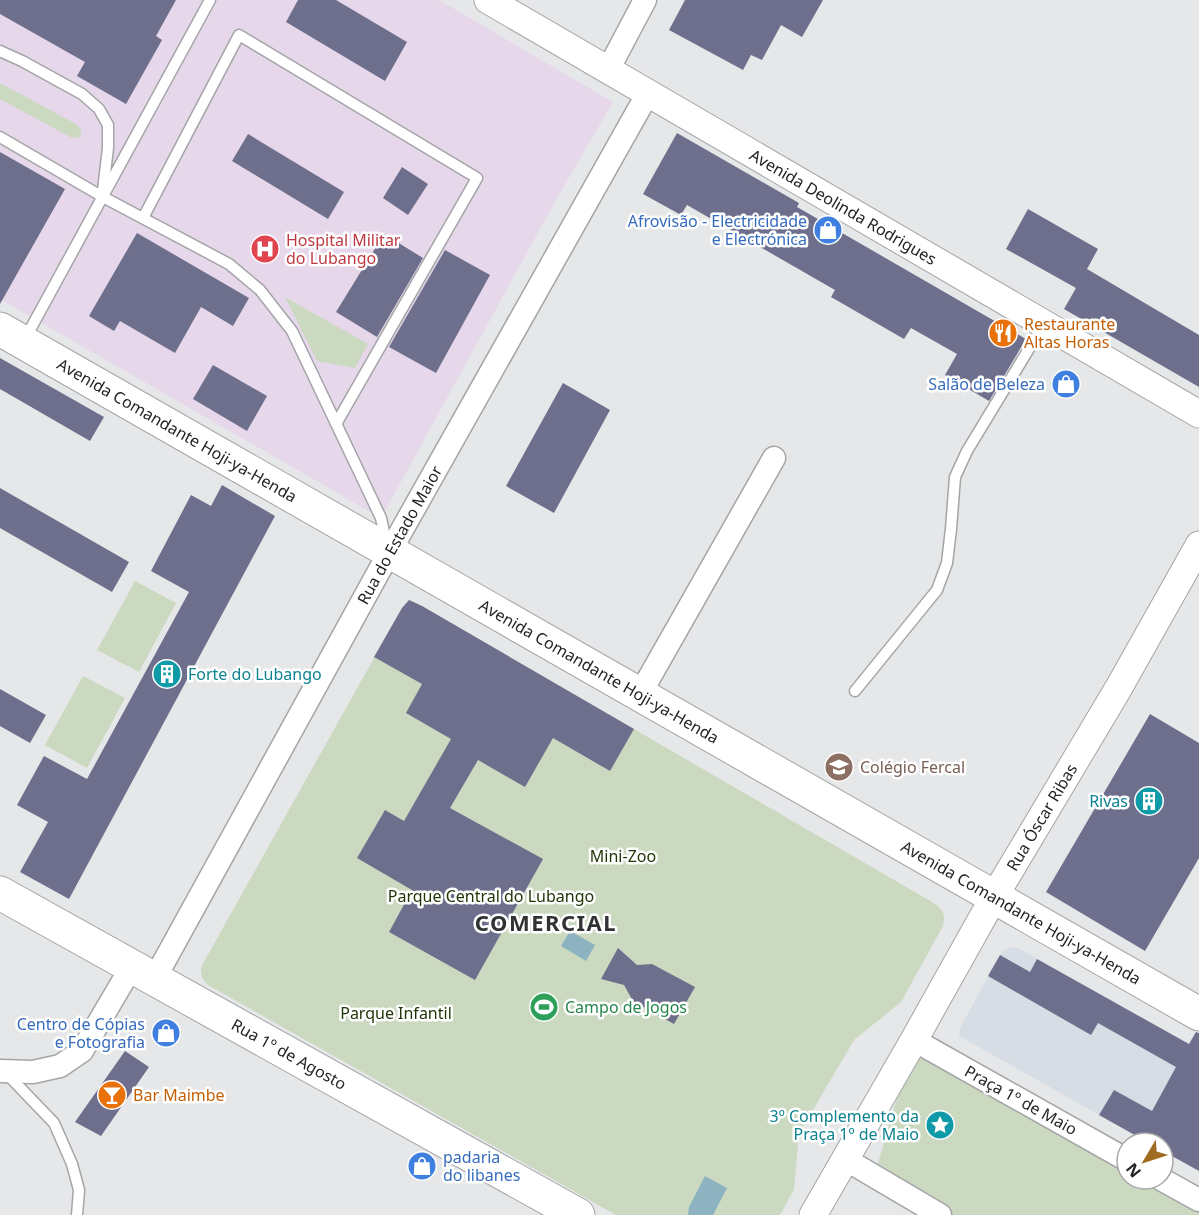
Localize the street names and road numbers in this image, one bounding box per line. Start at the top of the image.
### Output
street label: Avenida Deolinda Rodrigues [746,144,941,270]
street label: Avenida Comandante Hoji-ya-Henda [53,353,301,507]
street label: Rua do Estado Maior [352,461,447,608]
street label: Avenida Comandante Hoji-ya-Henda [475,594,723,748]
street label: Rua Óscar Ribas [1001,759,1082,875]
street label: Avenida Comandante Hoji-ya-Henda [897,835,1145,990]
street label: Rua 1º de Agosto [228,1013,350,1095]
street label: Praça 1º de Maio [961,1060,1081,1140]

